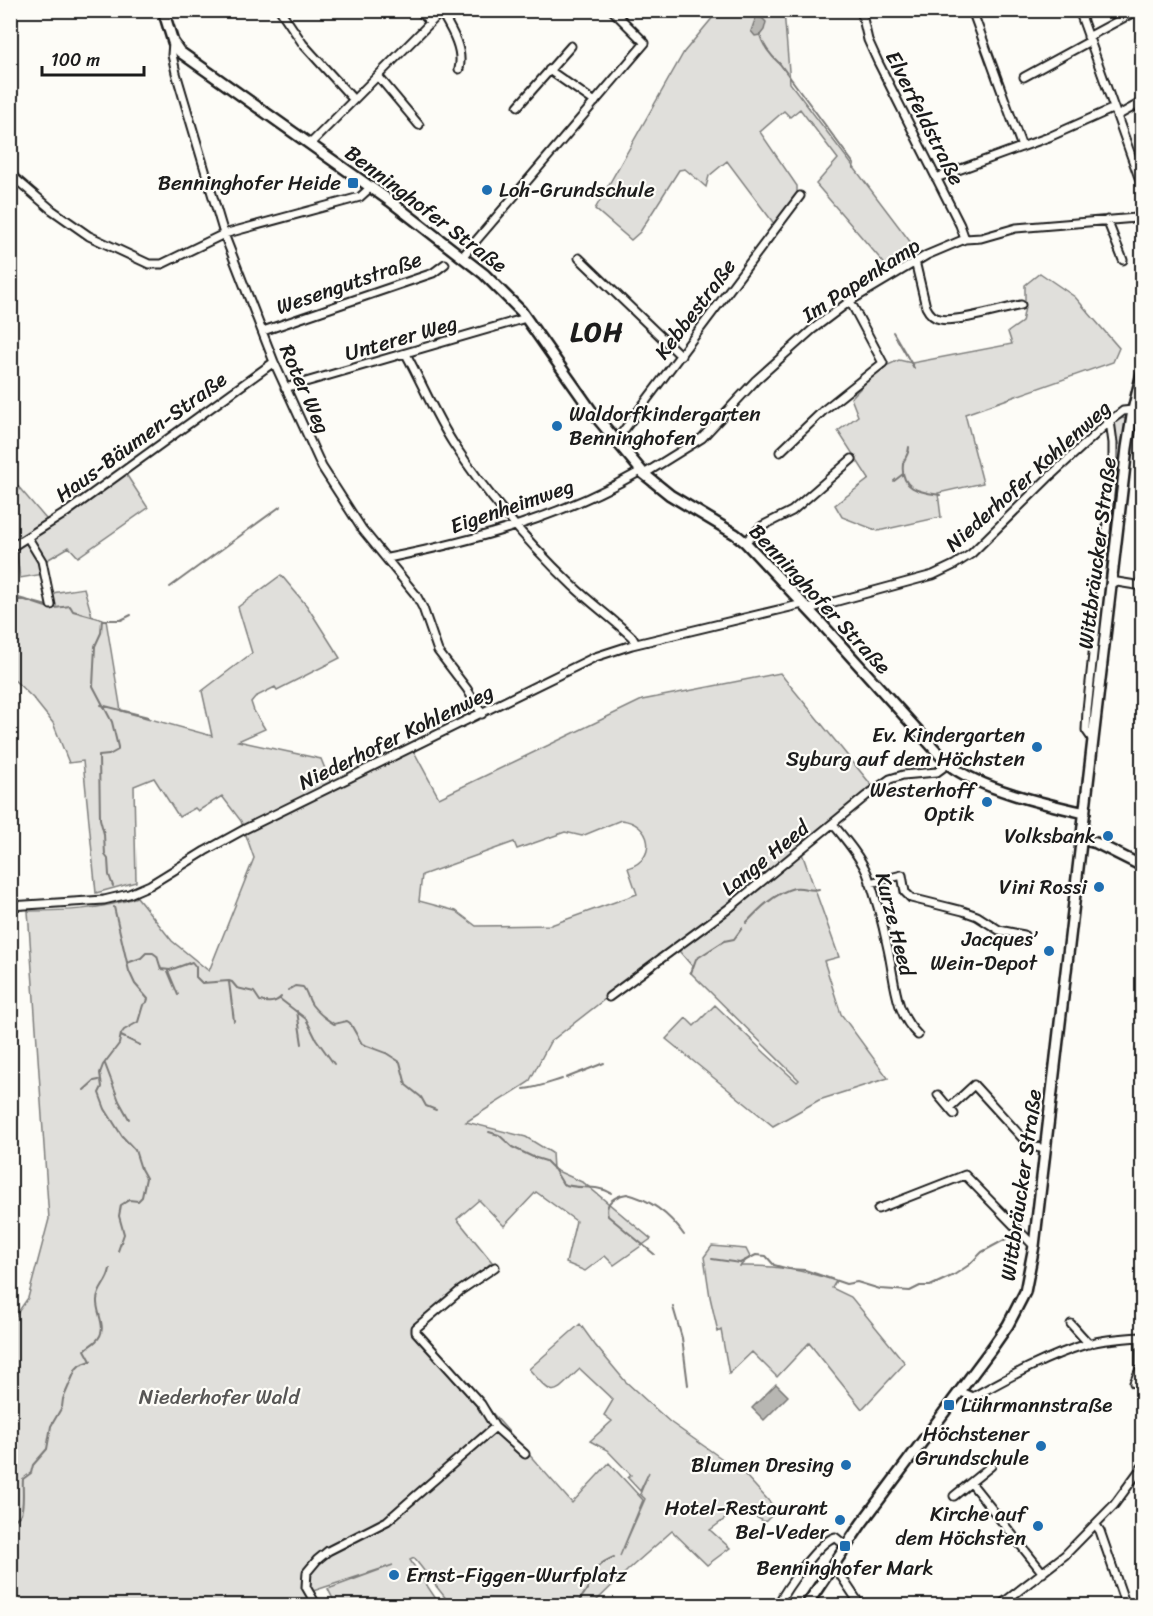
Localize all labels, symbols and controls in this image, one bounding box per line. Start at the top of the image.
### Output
scale bar [42,39,144,77]
text: 100 m [51,44,100,76]
street label: Elverfeldstraße [875,44,975,192]
street label: Benninghofer Straße [336,135,516,283]
place label: Benninghofer Heide [158,164,341,202]
place label: Loh-Grundschule [499,171,655,209]
marker: Benninghofer Heide [346,176,360,190]
marker: Loh-Grundschule [480,183,494,197]
street label: Im Papenkamp [793,227,928,333]
street label: Wesengutstraße [271,240,427,326]
street label: Kebbestraße [644,250,746,368]
street label: Unterer Weg [340,304,462,372]
district label: LOH [570,308,624,356]
street label: Roter Weg [268,338,342,440]
street label: Haus-Bäumen-Straße [47,361,235,513]
street label: Niederhofer Kohlenweg [936,390,1120,562]
place label: Waldorfkindergarten Benninghofen [569,395,761,457]
marker: Waldorfkindergarten Benninghofen [550,419,564,433]
street label: Wittbräucker Straße [1066,455,1128,651]
street label: Eigenheimweg [445,467,579,545]
street label: Benninghofer Straße [739,514,901,684]
street label: Niederhofer Kohlenweg [292,673,501,801]
place label: Ev. Kindergarten Syburg auf dem Höchsten [786,716,1025,778]
marker: Ev. Kindergarten Syburg auf dem Höchsten [1030,740,1044,754]
place label: Westerhoff Optik [870,771,978,833]
marker: Westerhoff Optik [980,795,994,809]
street label: Lange Heed [712,809,819,906]
place label: Volksbank [1004,817,1096,855]
marker: Volksbank [1101,829,1115,843]
street label: Kurze Heed [864,868,927,982]
place label: Vini Rossi [999,868,1088,906]
marker: Vini Rossi [1092,880,1106,894]
place label: Jacques’ Wein-Depot [930,920,1039,982]
marker: Jacques’ Wein-Depot [1042,944,1056,958]
street label: Wittbräucker Straße [989,1087,1053,1283]
park label: Niederhofer Wald [139,1378,301,1416]
place label: Lührmannstraße [961,1386,1112,1424]
marker: Lührmannstraße [942,1398,956,1412]
place label: Höchstener Grundschule [915,1415,1030,1477]
marker: Höchstener Grundschule [1034,1439,1048,1453]
place label: Blumen Dresing [691,1446,834,1484]
marker: Blumen Dresing [839,1458,853,1472]
place label: Hotel-Restaurant Bel-Veder [665,1489,829,1551]
place label: Kirche auf dem Höchsten [895,1495,1029,1557]
marker: Hotel-Restaurant Bel-Veder [833,1513,847,1527]
marker: Kirche auf dem Höchsten [1031,1519,1045,1533]
marker: Benninghofer Mark [838,1539,852,1553]
place label: Benninghofer Mark [756,1549,934,1587]
place label: Ernst-Figgen-Wurfplatz [406,1556,628,1594]
marker: Ernst-Figgen-Wurfplatz [387,1568,401,1582]

